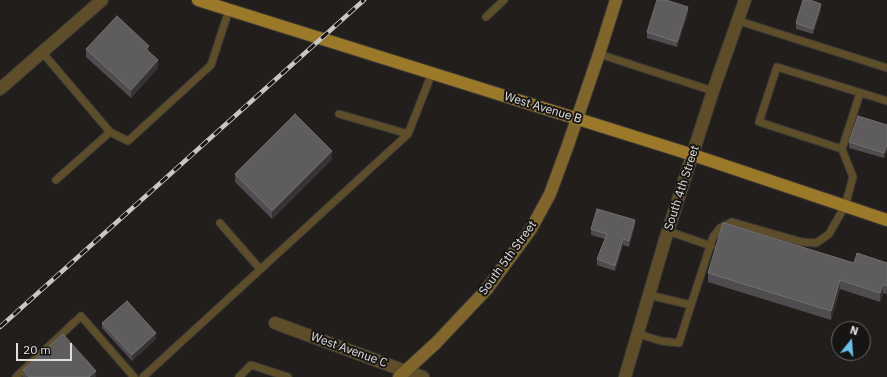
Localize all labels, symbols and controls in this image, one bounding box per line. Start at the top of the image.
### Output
street label: West Avenue B [502,89,584,127]
street label: South 4th Street [662,144,702,232]
street label: South 5th Street [476,218,540,298]
north arrow [831,321,871,361]
text: N [848,323,860,338]
street label: West Avenue C [309,330,389,370]
scale bar [18,335,74,361]
text: 20 m [23,342,51,357]

